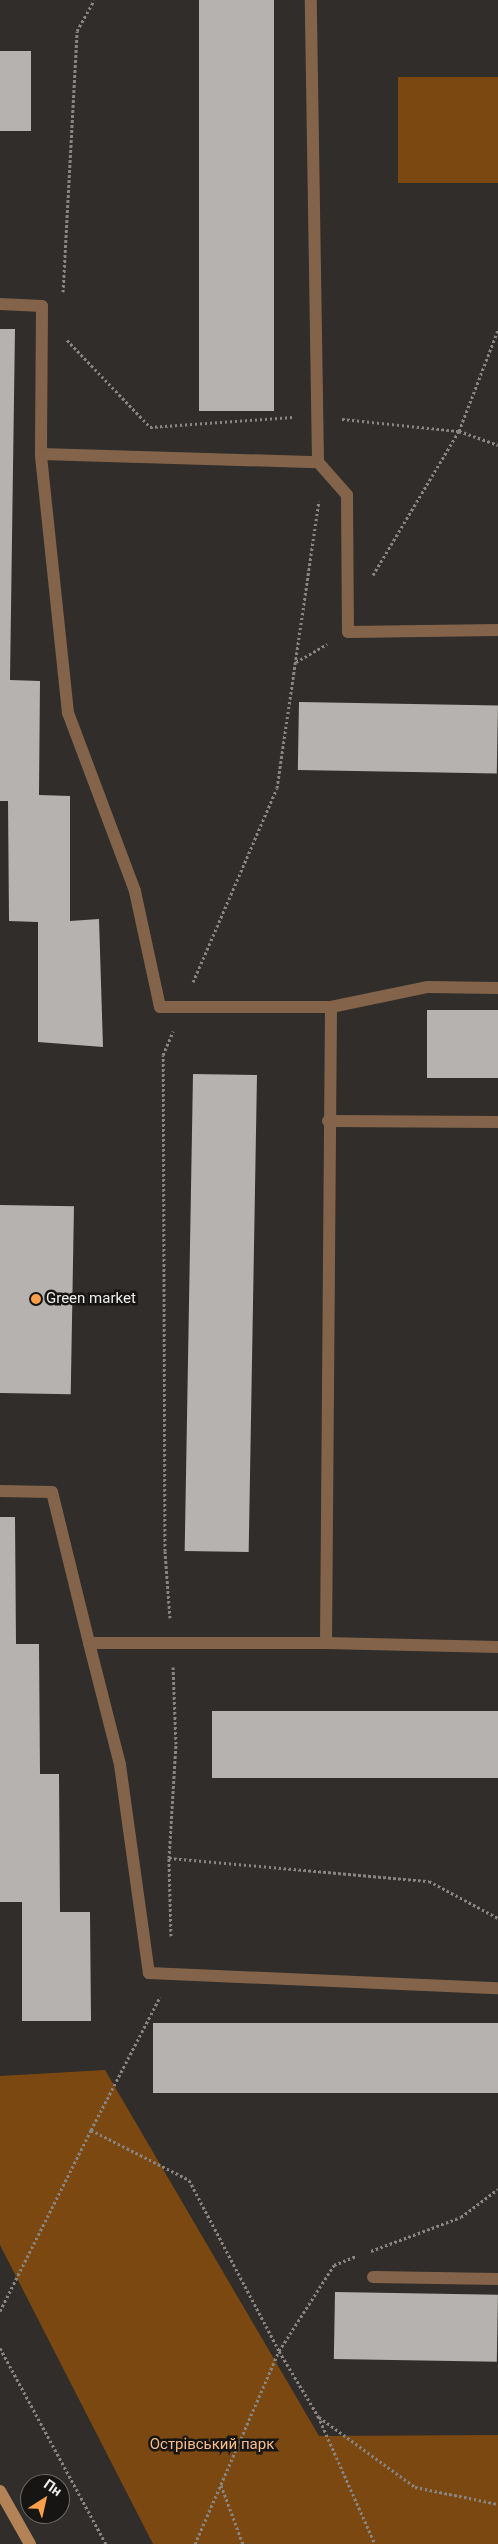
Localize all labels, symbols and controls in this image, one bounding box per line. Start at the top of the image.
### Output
place label: Green market [46,1290,136,1308]
marker: Green market [30,1293,42,1305]
park label: Острівський парк [150,2436,274,2454]
north arrow [20,2474,70,2524]
text: Пн [41,2476,65,2499]

